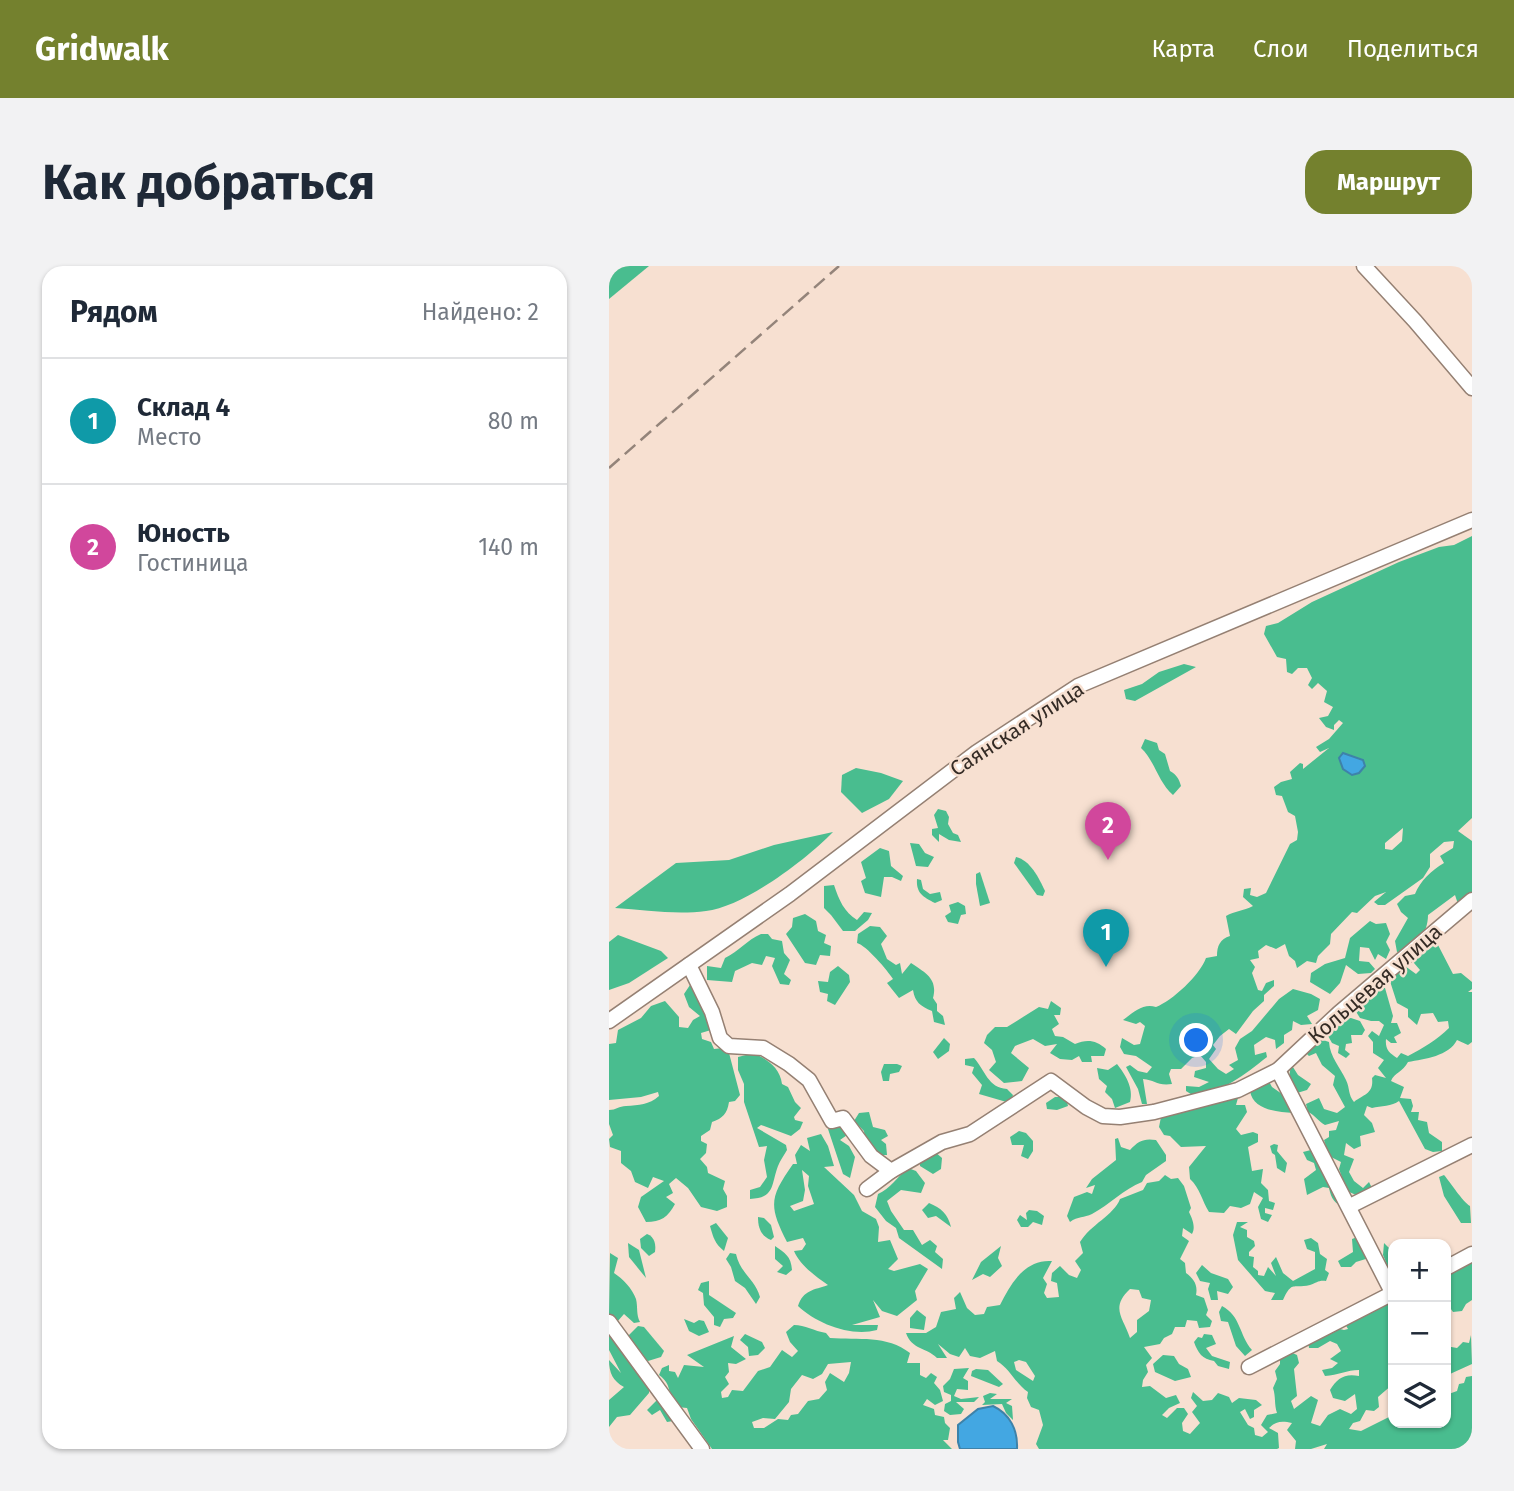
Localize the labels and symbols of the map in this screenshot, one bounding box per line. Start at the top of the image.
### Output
street label: Саянская улица [945,676,1089,782]
pin: 2 [1085,802,1131,860]
pin: 1 [1083,909,1129,967]
street label: Кольцевая улица [1303,919,1447,1049]
your location [1179,1023,1213,1057]

